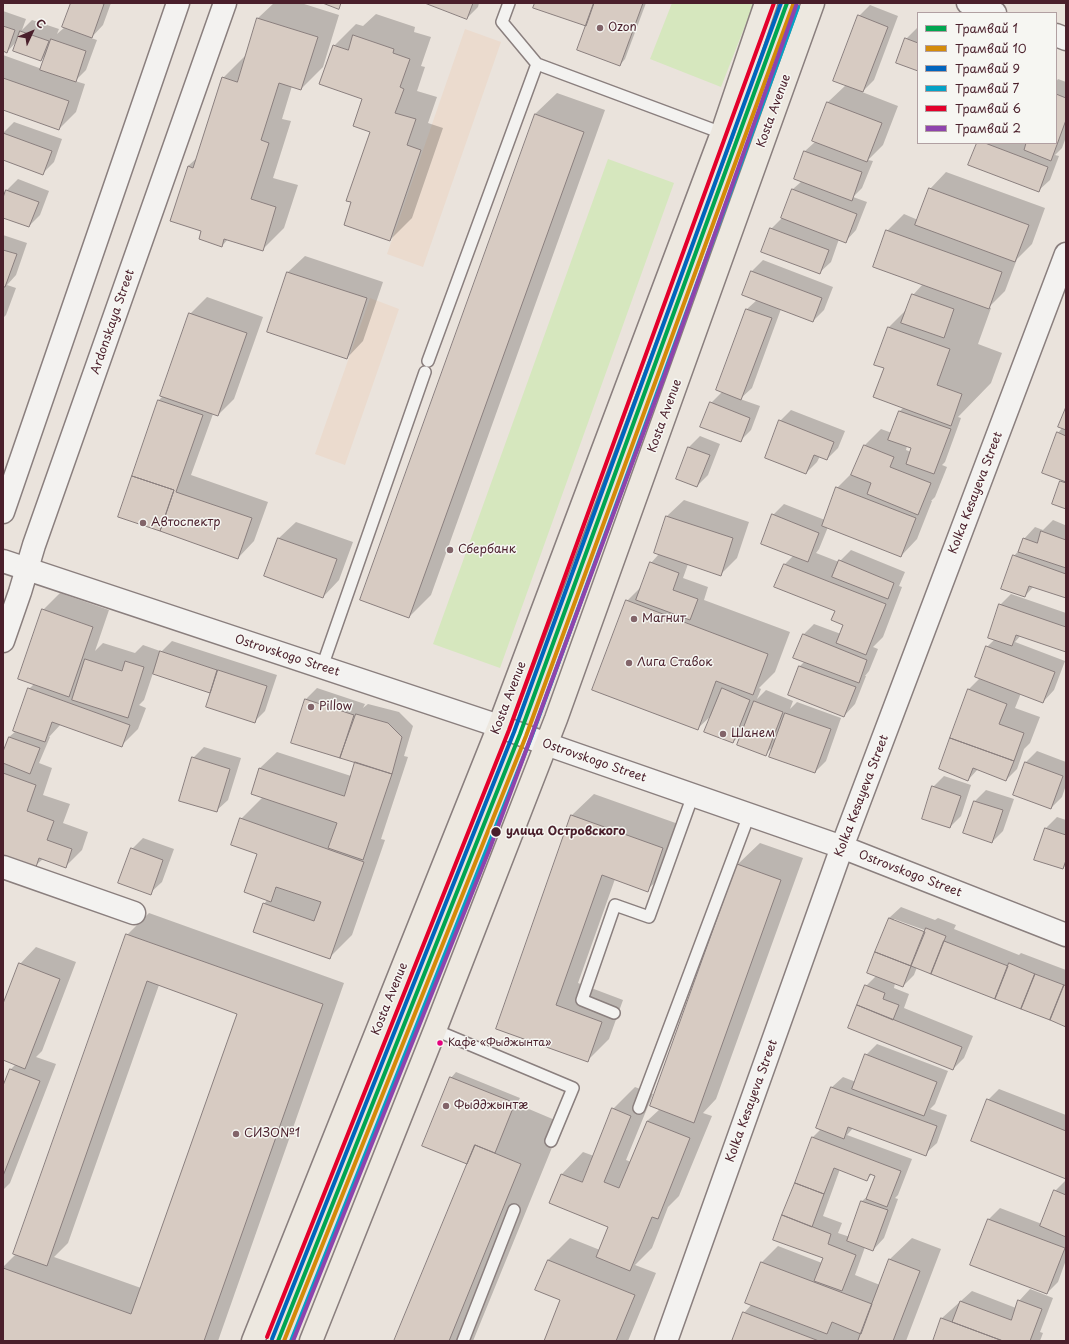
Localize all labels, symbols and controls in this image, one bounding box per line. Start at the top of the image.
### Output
north arrow [12,12,52,52]
legend [917,12,1057,144]
text: С [32,14,50,32]
text: Трамвай 1 [955,19,1018,37]
place label: Ozon [608,21,637,35]
marker: Ozon [595,23,605,33]
text: Трамвай 10 [955,39,1027,57]
text: Трамвай 9 [955,59,1020,77]
street label: Kosta Avenue [754,72,794,150]
text: Трамвай 7 [955,79,1019,97]
text: Трамвай 6 [955,99,1021,117]
text: Трамвай 2 [955,119,1021,137]
street label: Ardonskaya Street [88,268,138,376]
street label: Kosta Avenue [645,377,685,455]
street label: Kolka Kesayeva Street [946,430,1006,556]
place label: Автоспектр [151,516,220,530]
marker: Автоспектр [138,518,148,528]
place label: Сбербанк [458,543,516,557]
marker: Сбербанк [445,545,455,555]
place label: Магнит [642,612,686,626]
marker: Магнит [629,614,639,624]
street label: Ostrovskogo Street [233,632,341,680]
place label: Лига Ставок [637,656,712,670]
marker: Лига Ставок [624,658,634,668]
street label: Kosta Avenue [488,659,530,737]
place label: Pillow [319,700,352,714]
marker: Pillow [306,702,316,712]
place label: Шанем [731,727,775,741]
marker: Шанем [718,729,728,739]
street label: Kolka Kesayeva Street [832,733,892,859]
street label: Ostrovskogo Street [540,736,648,786]
marker: улица Островского [489,825,503,839]
place label: улица Островского [506,825,625,839]
street label: Ostrovskogo Street [856,848,964,900]
street label: Kosta Avenue [369,961,411,1037]
place label: Кафе «Фыджынта» [448,1036,551,1050]
marker: Кафе «Фыджынта» [435,1038,445,1048]
street label: Kolka Kesayeva Street [723,1038,781,1164]
place label: Фыдджынтӕ [454,1099,528,1113]
marker: Фыдджынтӕ [441,1101,451,1111]
place label: СИЗО№1 [244,1127,300,1141]
marker: СИЗО№1 [231,1129,241,1139]

